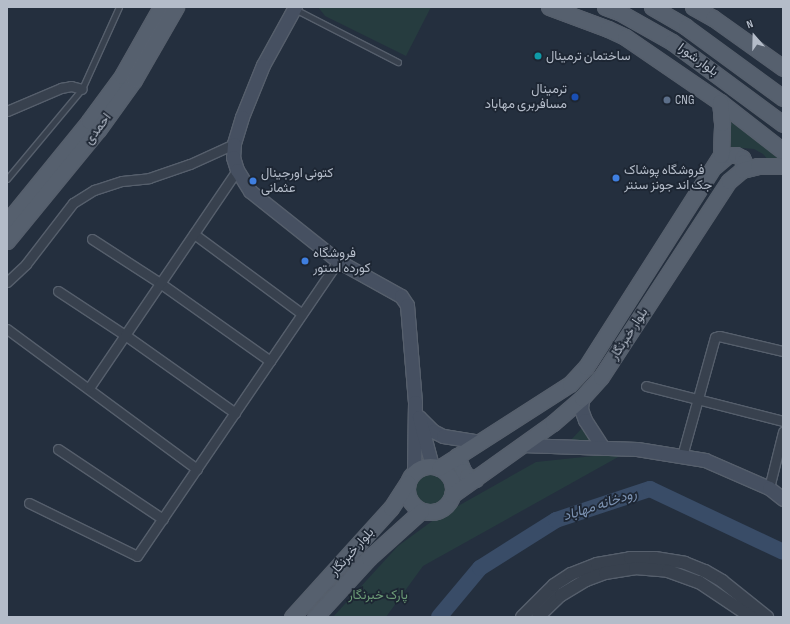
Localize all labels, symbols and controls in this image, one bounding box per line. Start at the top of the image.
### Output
north arrow [734,16,774,56]
text: N [745,17,755,31]
street label: بلوار شورا [675,40,721,80]
place label: ساختمان ترمینال [546,48,630,64]
marker: ساختمان ترمینال [533,51,543,61]
place label: ترمینال مسافربری مهاباد [485,82,567,113]
marker: ترمینال مسافربری مهاباد [570,92,580,102]
place label: CNG [675,92,694,108]
marker: CNG [662,95,672,105]
street label: احمدی [81,110,115,148]
place label: فروشگاه پوشاک جک اند جونز سنتر [624,163,712,194]
place label: کتونی اورجینال عثمانی [261,166,333,197]
marker: فروشگاه پوشاک جک اند جونز سنتر [611,173,621,183]
marker: کتونی اورجینال عثمانی [248,176,258,186]
place label: فروشگاه کورده استور [313,246,370,277]
marker: فروشگاه کورده استور [300,256,310,266]
street label: بلوار خبرنگار [606,305,652,363]
water label: رودخانه مهاباد [561,485,639,525]
street label: بلوار خبرنگار [327,525,377,579]
park label: پارک خبرنگار [348,587,408,603]

